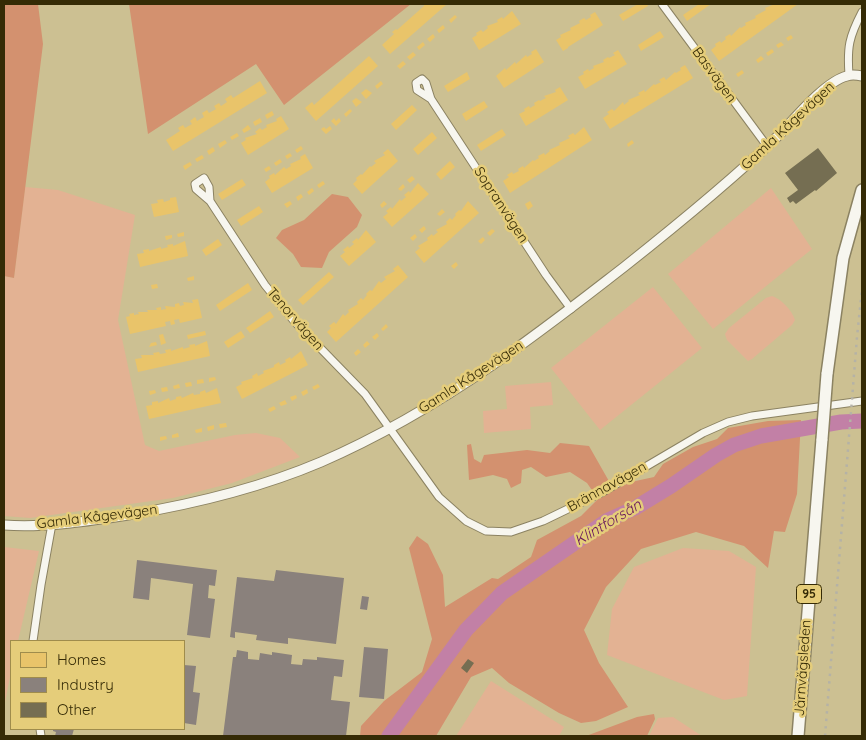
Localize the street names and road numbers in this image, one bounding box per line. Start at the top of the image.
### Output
street label: Basvägen [688,44,740,106]
street label: Gamla Kågevägen [738,79,838,173]
street label: Sopranvägen [470,164,532,246]
street label: Tenorvägen [263,284,327,354]
street label: Gamla Kågevägen [416,337,526,417]
street label: Brännavägen [565,458,649,516]
street label: Gamla Kågevägen [36,501,158,533]
road number: 95 [796,584,822,604]
street label: Järnvägsleden [791,619,815,717]

